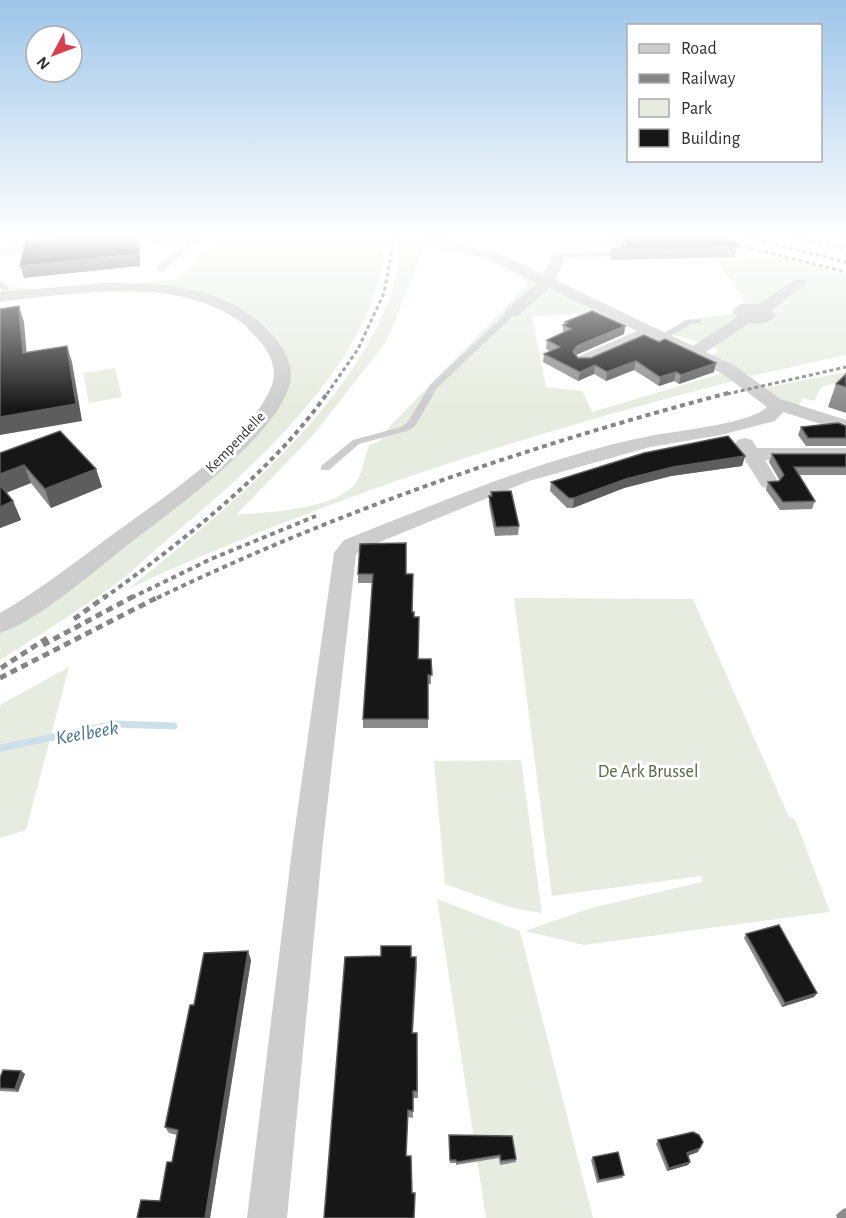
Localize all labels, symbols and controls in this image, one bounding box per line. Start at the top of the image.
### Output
north arrow [24,24,84,84]
legend [627,24,822,162]
text: Road [681,40,717,58]
text: N [34,54,53,73]
text: Railway [681,70,736,88]
text: Park [681,100,713,118]
text: Building [681,130,741,148]
street label: Kempendelle [203,409,268,476]
water label: Keelbeek [54,718,120,748]
park label: De Ark Brussel [598,763,698,781]

